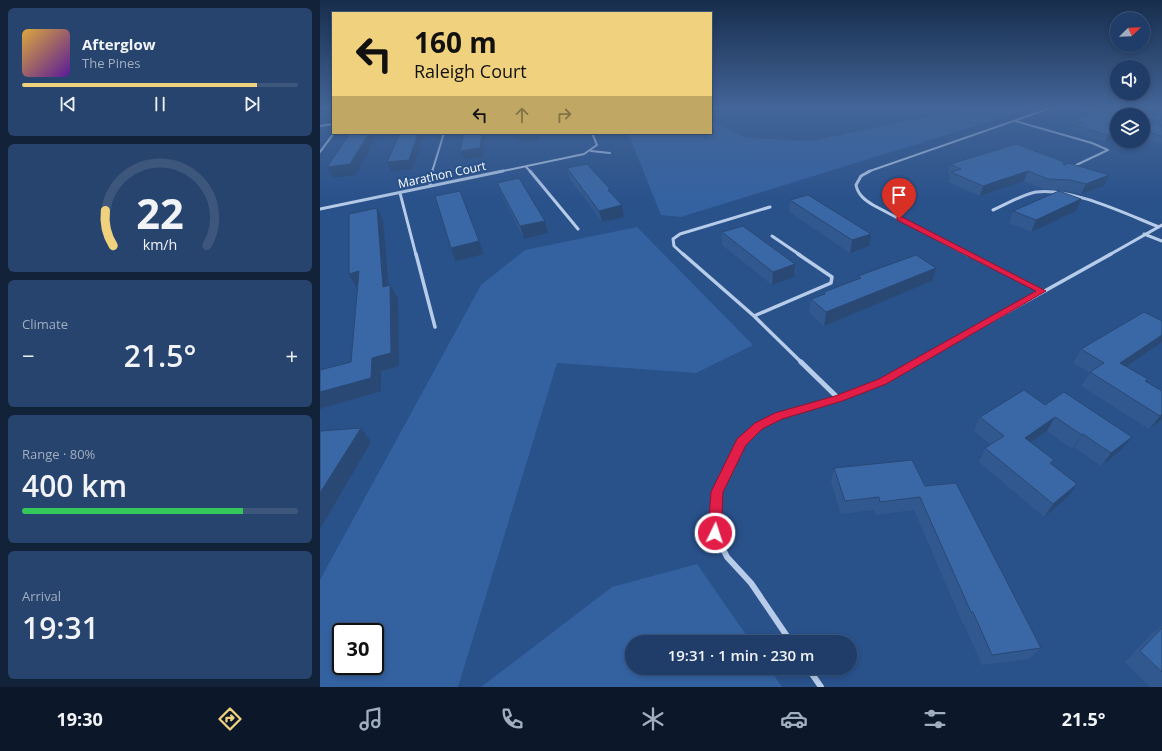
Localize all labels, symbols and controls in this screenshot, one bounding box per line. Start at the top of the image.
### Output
north arrow [1110,12,1150,52]
map controls [1110,12,1150,148]
text: 160 m [414,23,497,61]
icon: left [348,28,400,80]
text: Afterglow [82,34,156,54]
text: The Pines [82,54,140,72]
text: Raleigh Court [414,59,527,83]
button: sound [1110,60,1150,100]
icon: previous [57,93,79,115]
icon: pause [149,93,171,115]
icon: next [241,93,263,115]
icon: left [469,104,491,126]
icon: ahead [511,104,533,126]
icon: right [553,104,575,126]
button: layers [1110,108,1150,148]
street label: Marathon Court [396,157,488,192]
pin [882,178,916,219]
text: 22 [136,184,184,240]
icon: arrive [888,184,910,206]
text: km/h [143,234,177,253]
text: Climate [22,315,68,333]
text: 21.5° [124,335,196,376]
text: − [22,340,35,370]
text: + [285,340,298,370]
text: Range · 80% [22,445,95,463]
text: 400 km [22,465,127,506]
position arrow [694,512,736,554]
text: Arrival [22,587,61,605]
text: 19:31 [22,607,99,648]
speed limit sign: 30 [332,623,384,675]
text: 19:31 · 1 min · 230 m [668,645,814,665]
icon: directions [216,705,244,733]
icon: music [357,705,385,733]
icon: phone [498,705,526,733]
icon: climate [639,705,667,733]
icon: car [780,705,808,733]
icon: filters [921,705,949,733]
text: 19:30 [56,707,103,731]
text: 21.5° [1062,707,1105,731]

